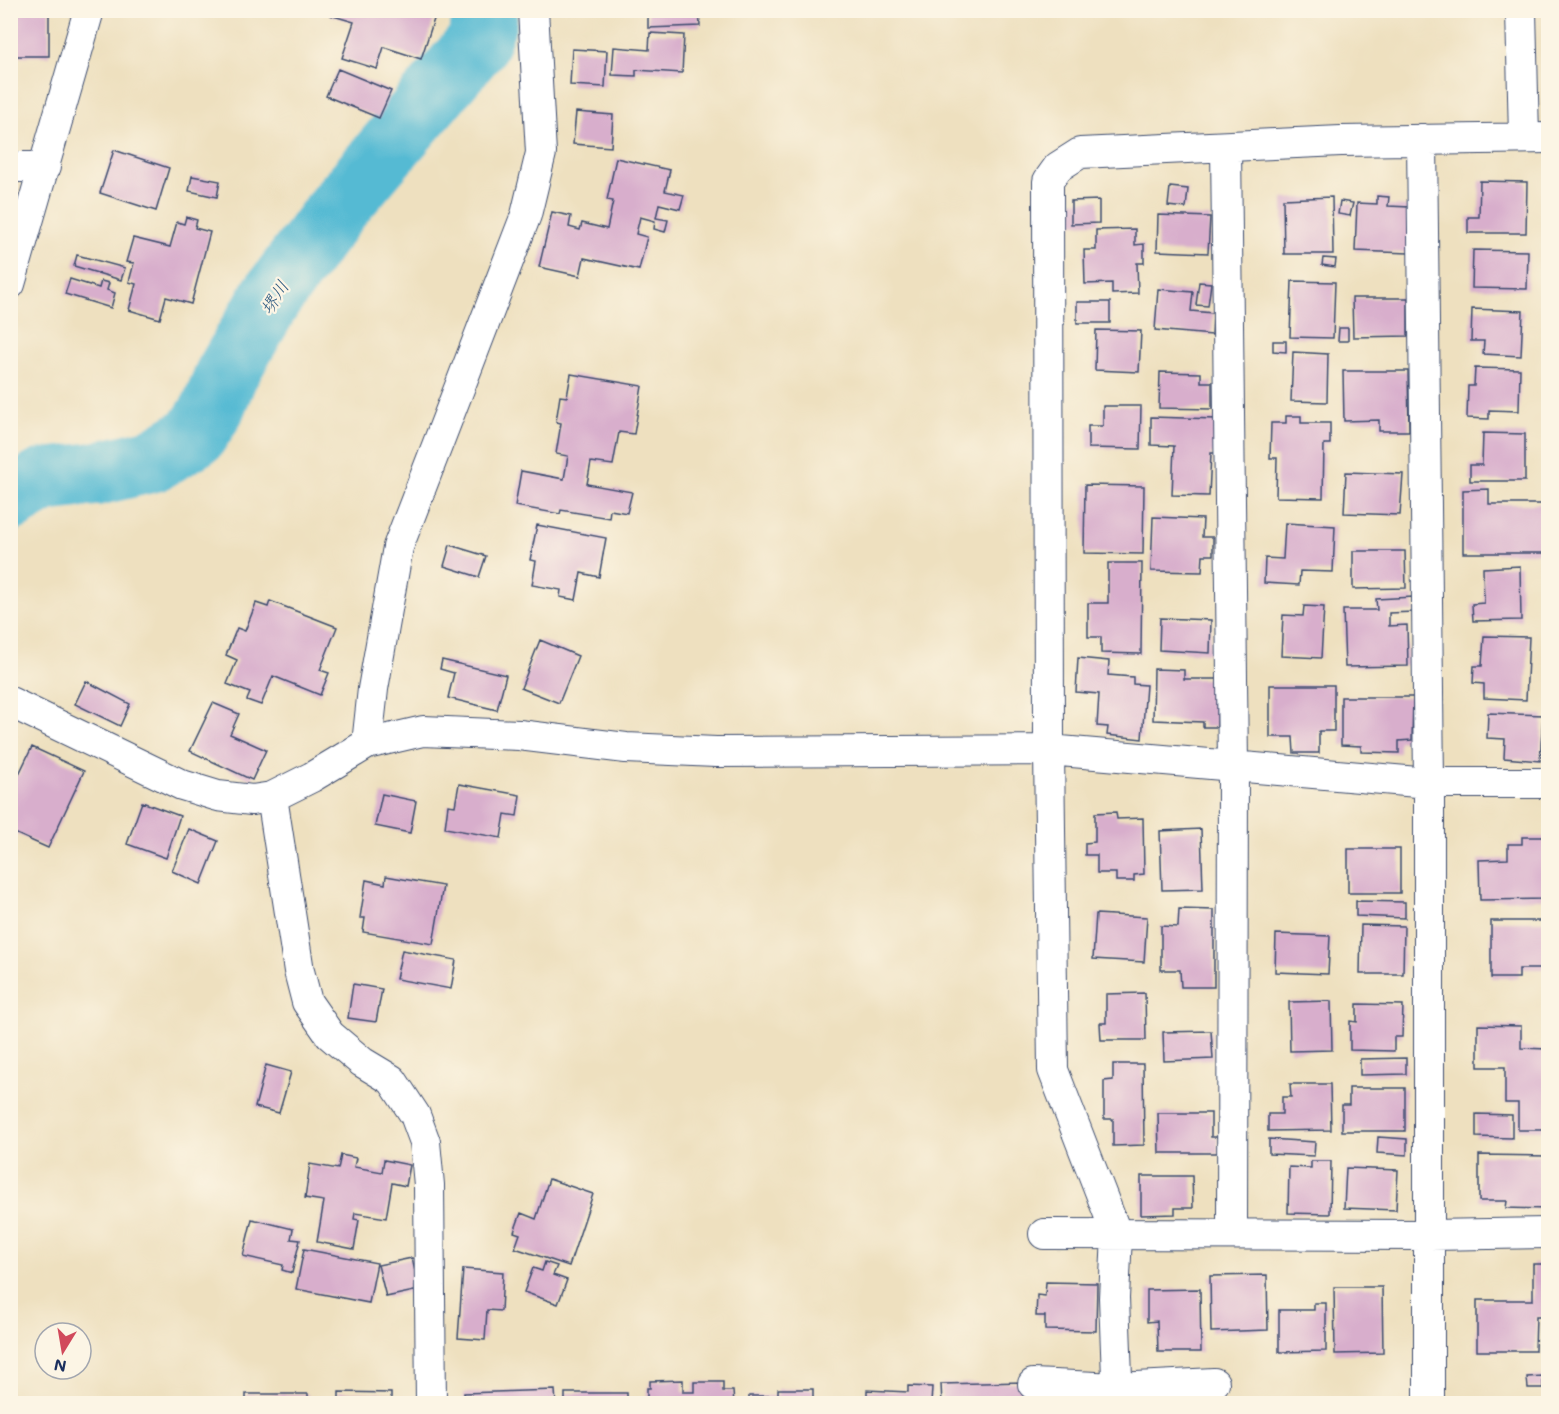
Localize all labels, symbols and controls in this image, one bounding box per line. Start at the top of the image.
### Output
water label: 堺川 [254,275,294,319]
north arrow [33,1321,93,1381]
text: N [52,1355,68,1378]

